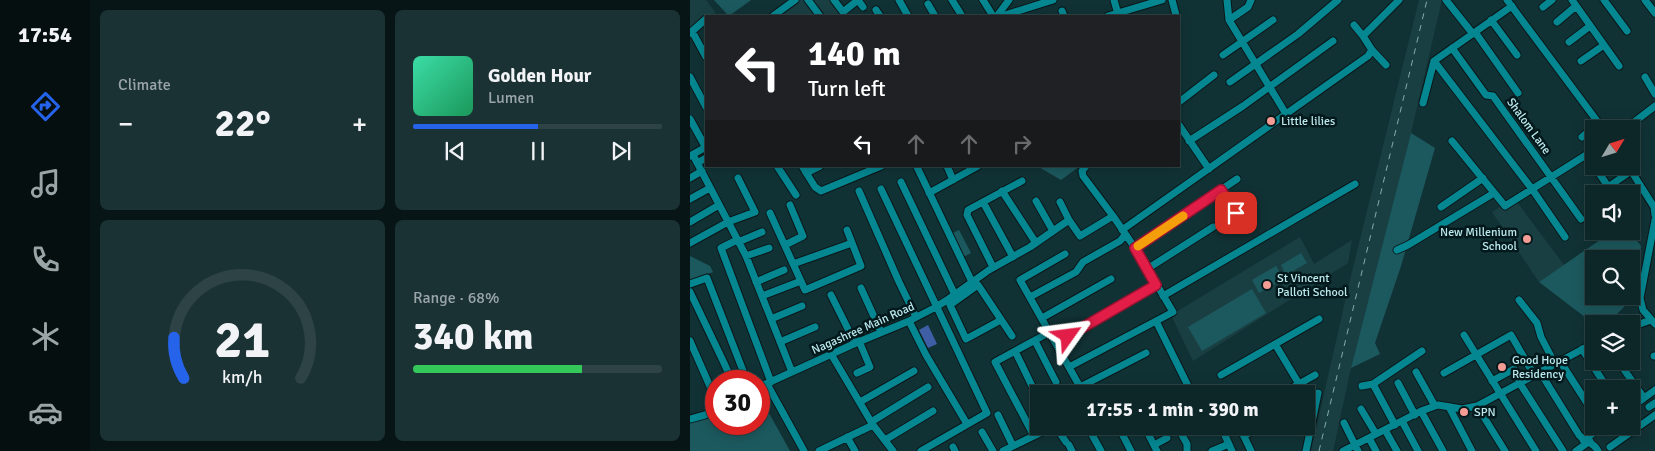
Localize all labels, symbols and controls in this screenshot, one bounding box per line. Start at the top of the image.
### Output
text: 17:54 [18,21,72,48]
text: 140 m [808,32,901,75]
icon: left [725,35,790,100]
text: Golden Hour [488,64,591,88]
text: Climate [118,75,171,95]
text: Turn left [808,75,886,102]
text: Lumen [488,88,534,108]
icon: directions [28,89,63,124]
street label: Shalom Lane [1503,95,1554,157]
text: 22° [214,100,271,147]
text: − [118,107,133,141]
text: + [352,107,367,141]
place label: Little lilies [1281,114,1335,129]
marker: Little lilies [1265,115,1277,127]
north arrow [1585,120,1640,175]
map controls [1585,120,1640,435]
icon: left [849,130,877,158]
icon: ahead [902,130,930,158]
icon: ahead [955,130,983,158]
icon: right [1008,130,1036,158]
icon: previous [441,137,469,165]
icon: pause [524,137,552,165]
icon: next [607,137,635,165]
icon: music [28,166,63,201]
button: sound [1585,185,1640,240]
pin [1215,192,1257,234]
icon: arrive [1222,199,1250,227]
place label: New Millenium School [1440,225,1517,254]
marker: New Millenium School [1521,233,1533,245]
icon: phone [28,242,63,277]
button: search [1585,250,1640,305]
place label: St Vincent Palloti School [1277,271,1348,300]
marker: St Vincent Palloti School [1261,279,1273,291]
text: Range · 68% [413,288,499,308]
street label: Nagashree Main Road [809,299,917,358]
text: 21 [214,308,271,372]
position arrow [1041,309,1093,361]
text: 340 km [413,313,534,360]
button: layers [1585,315,1640,370]
icon: climate [28,319,63,354]
place label: Good Hope Residency [1512,353,1568,382]
marker: Good Hope Residency [1496,361,1508,373]
text: km/h [222,366,263,388]
speed limit sign: 30 [705,370,770,435]
button: + [1585,380,1640,435]
icon: car [28,395,63,430]
text: 17:55 · 1 min · 390 m [1086,398,1259,422]
place label: SPN [1474,405,1496,420]
marker: SPN [1458,406,1470,418]

